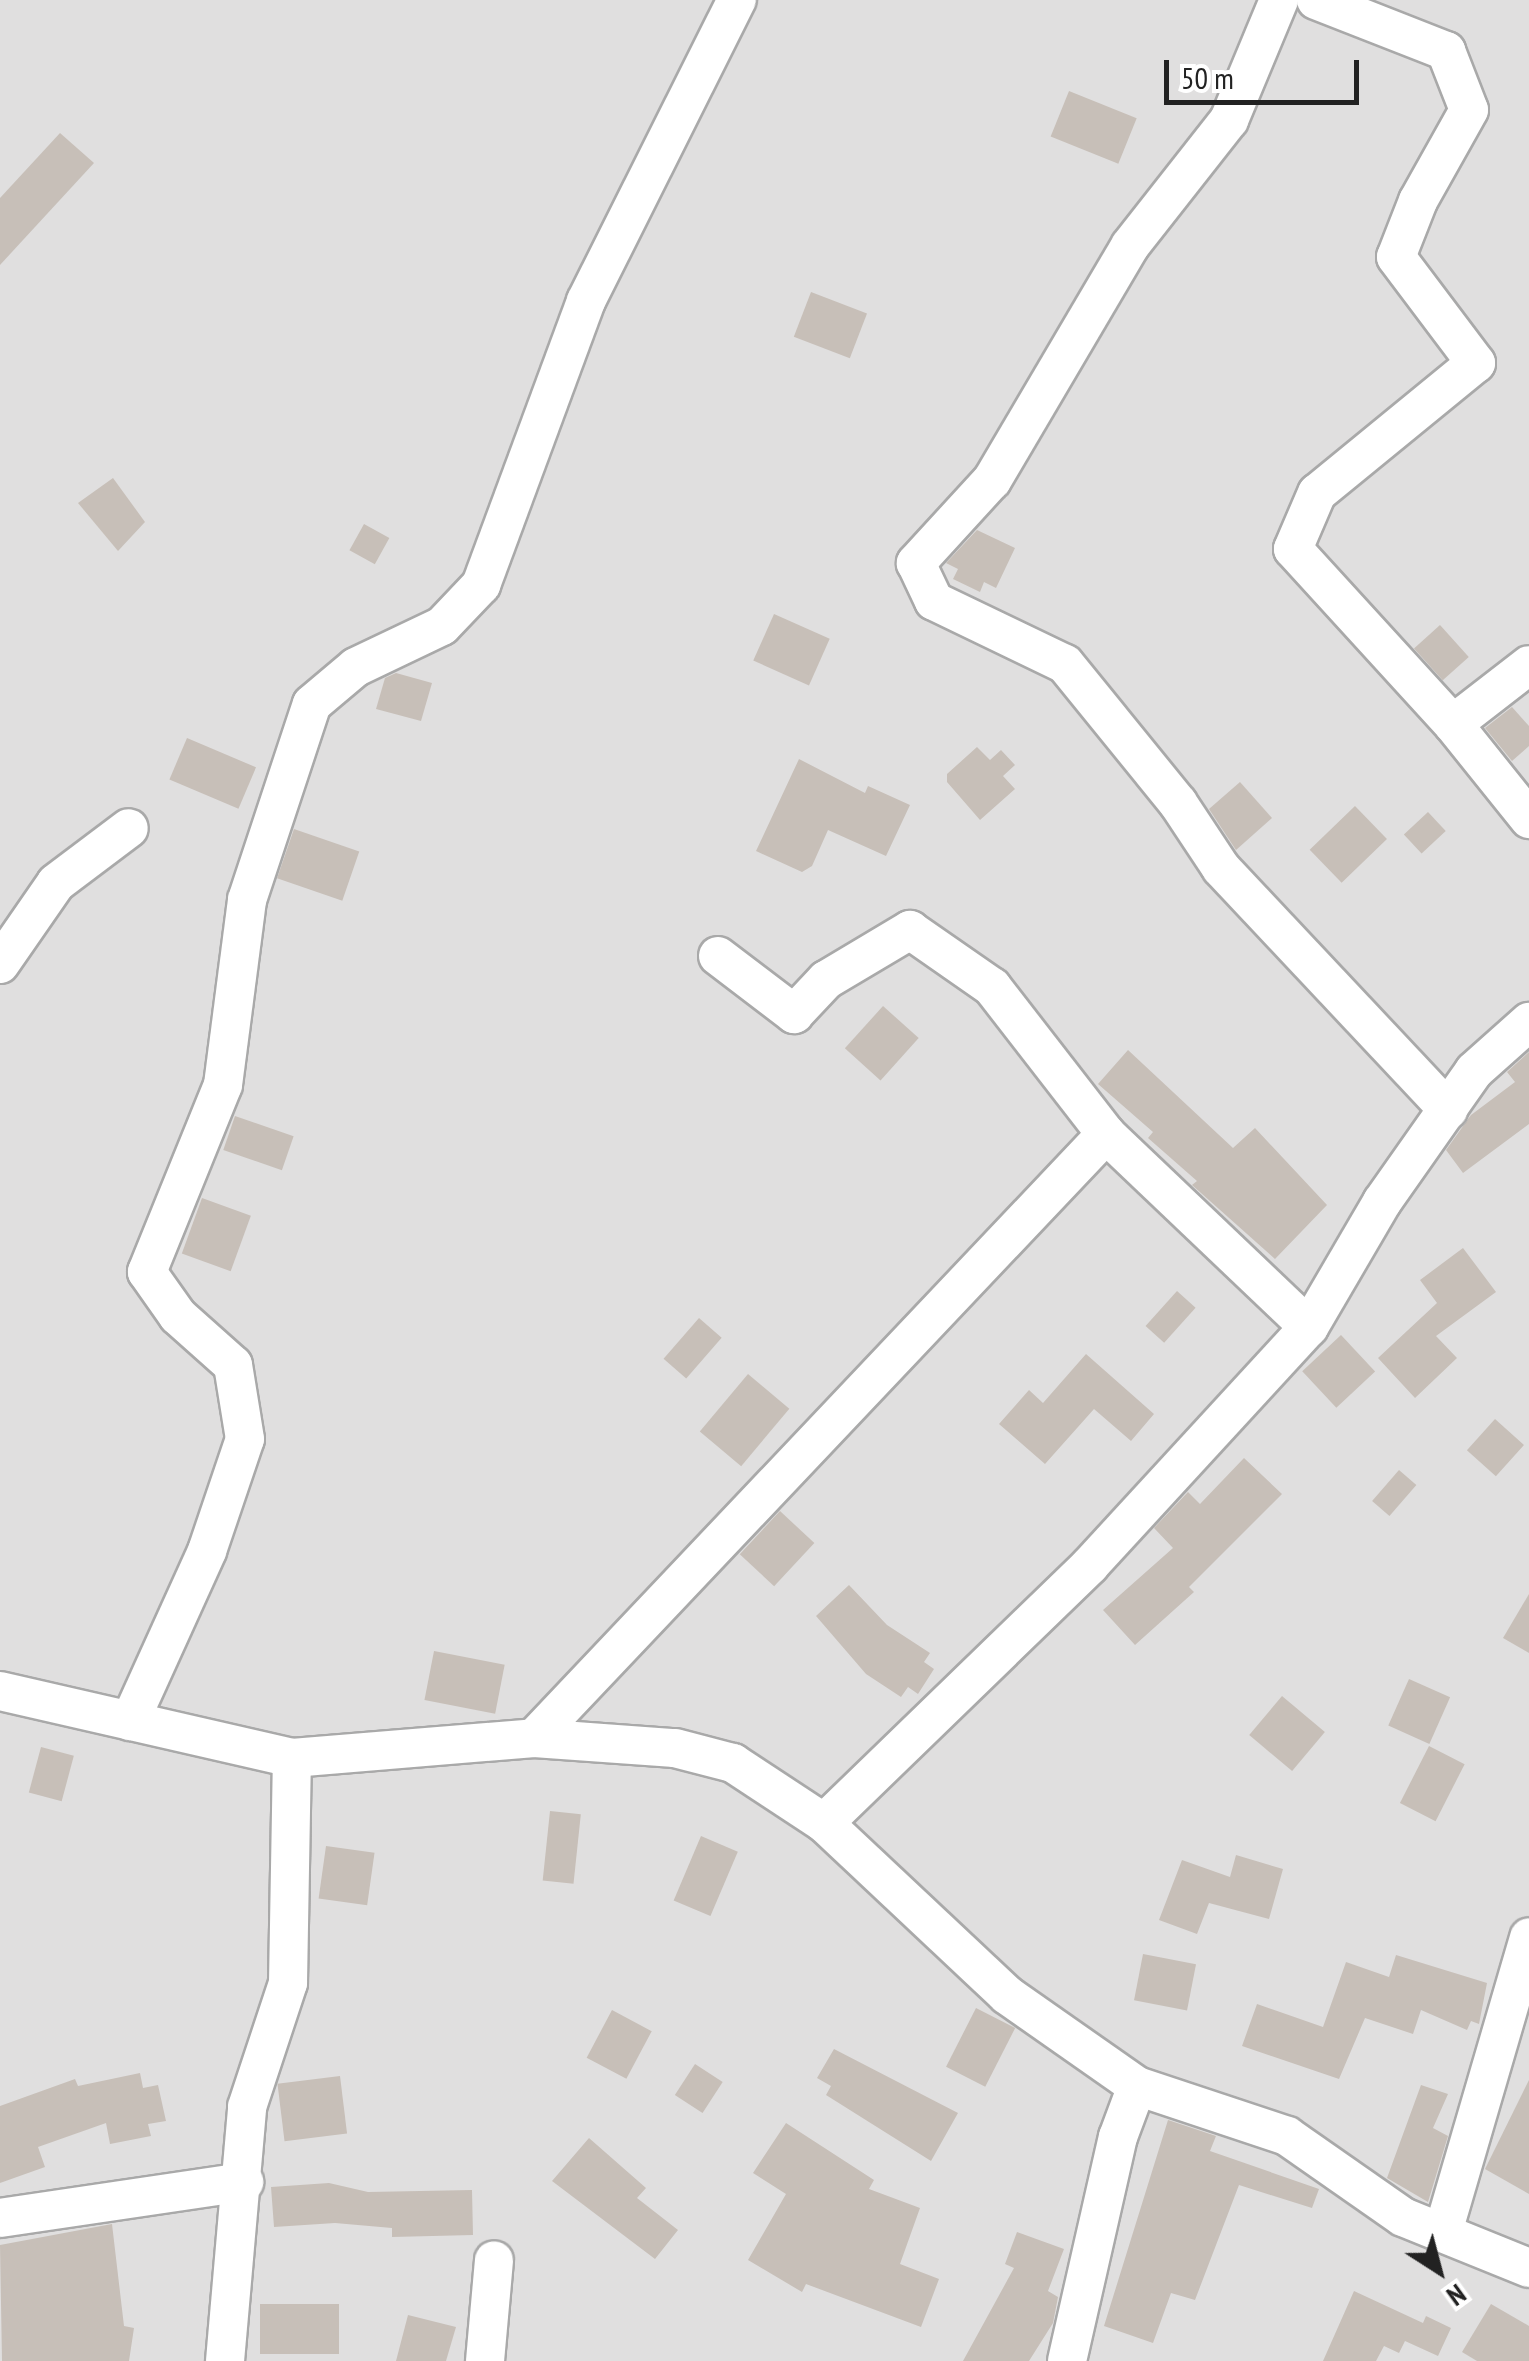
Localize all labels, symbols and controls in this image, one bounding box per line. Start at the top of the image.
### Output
scale bar [1169,40,1364,102]
text: 50 m [1181,58,1234,97]
north arrow [1389,2221,1489,2321]
text: N [1440,2276,1474,2315]

